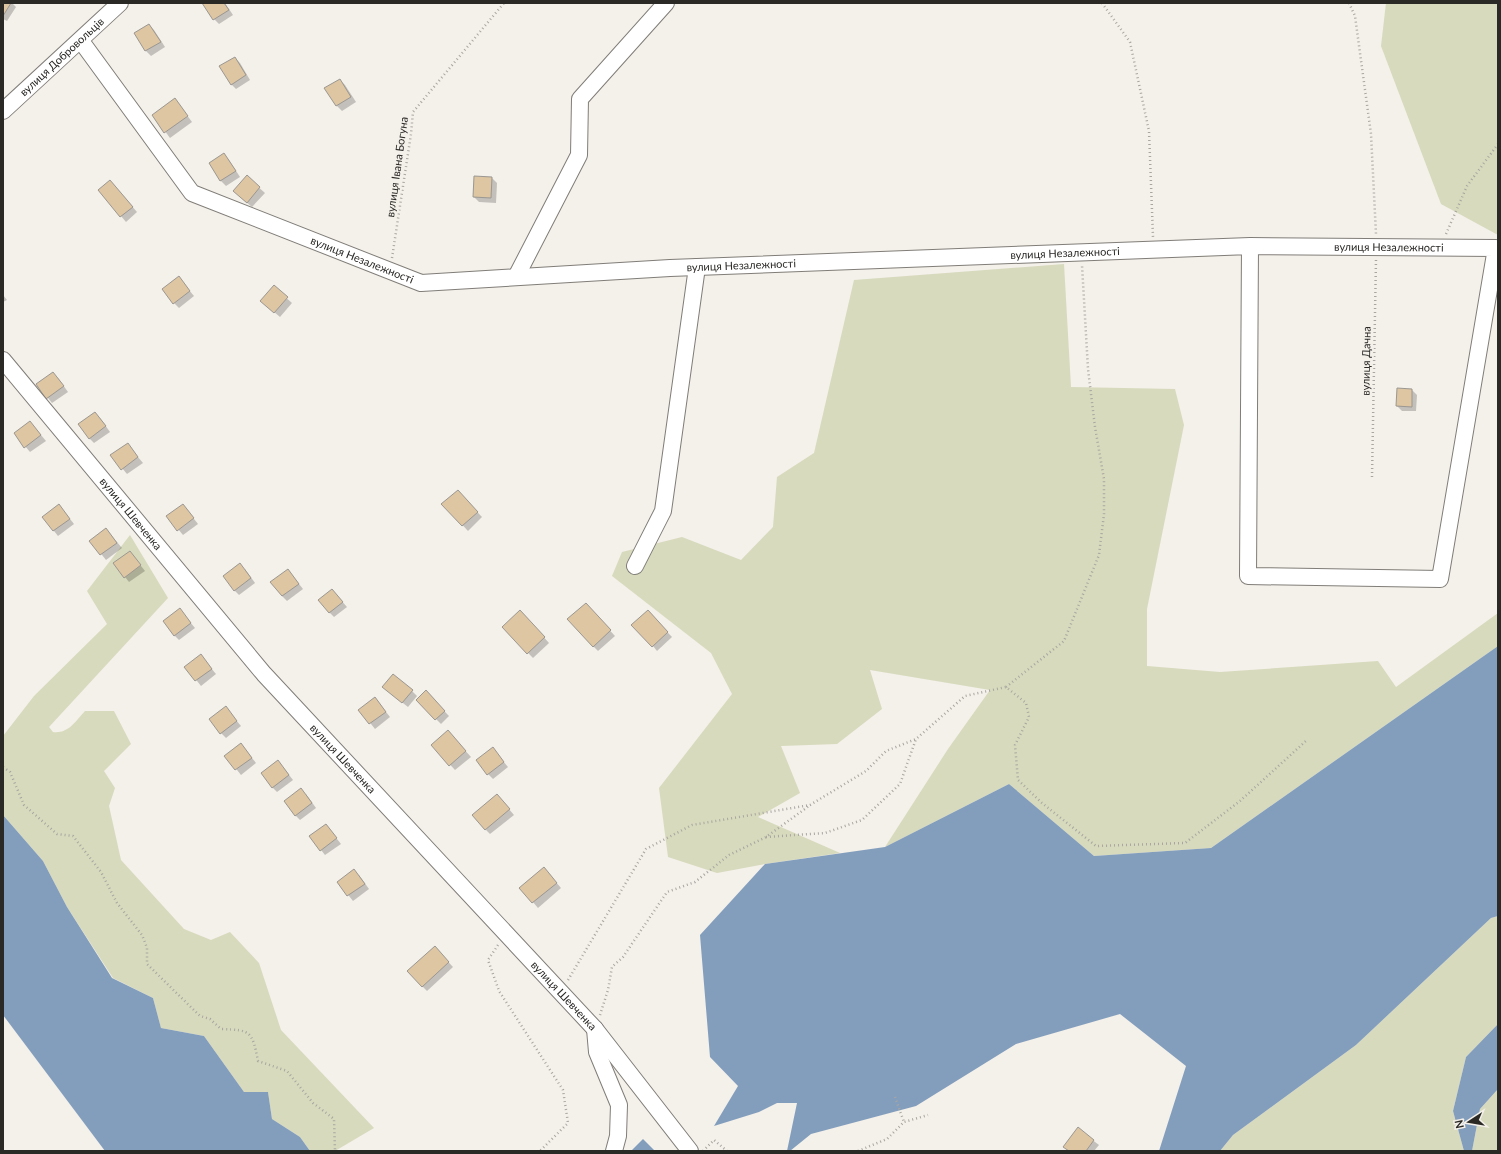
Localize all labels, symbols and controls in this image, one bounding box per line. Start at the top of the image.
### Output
street label: вулиця Добровольців [17,14,106,98]
street label: вулиця Івана Богуна [383,116,410,218]
street label: вулиця Незалежності [309,233,416,286]
street label: вулиця Незалежності [1334,240,1444,254]
street label: вулиця Незалежності [1010,244,1120,261]
street label: вулиця Незалежності [686,256,797,273]
street label: вулиця Дачна [1358,326,1373,396]
street label: вулиця Шевченка [97,475,165,552]
street label: вулиця Шевченка [308,721,379,796]
street label: вулиця Шевченка [529,958,600,1033]
north arrow [1449,1102,1489,1142]
text: N [1451,1119,1466,1130]

